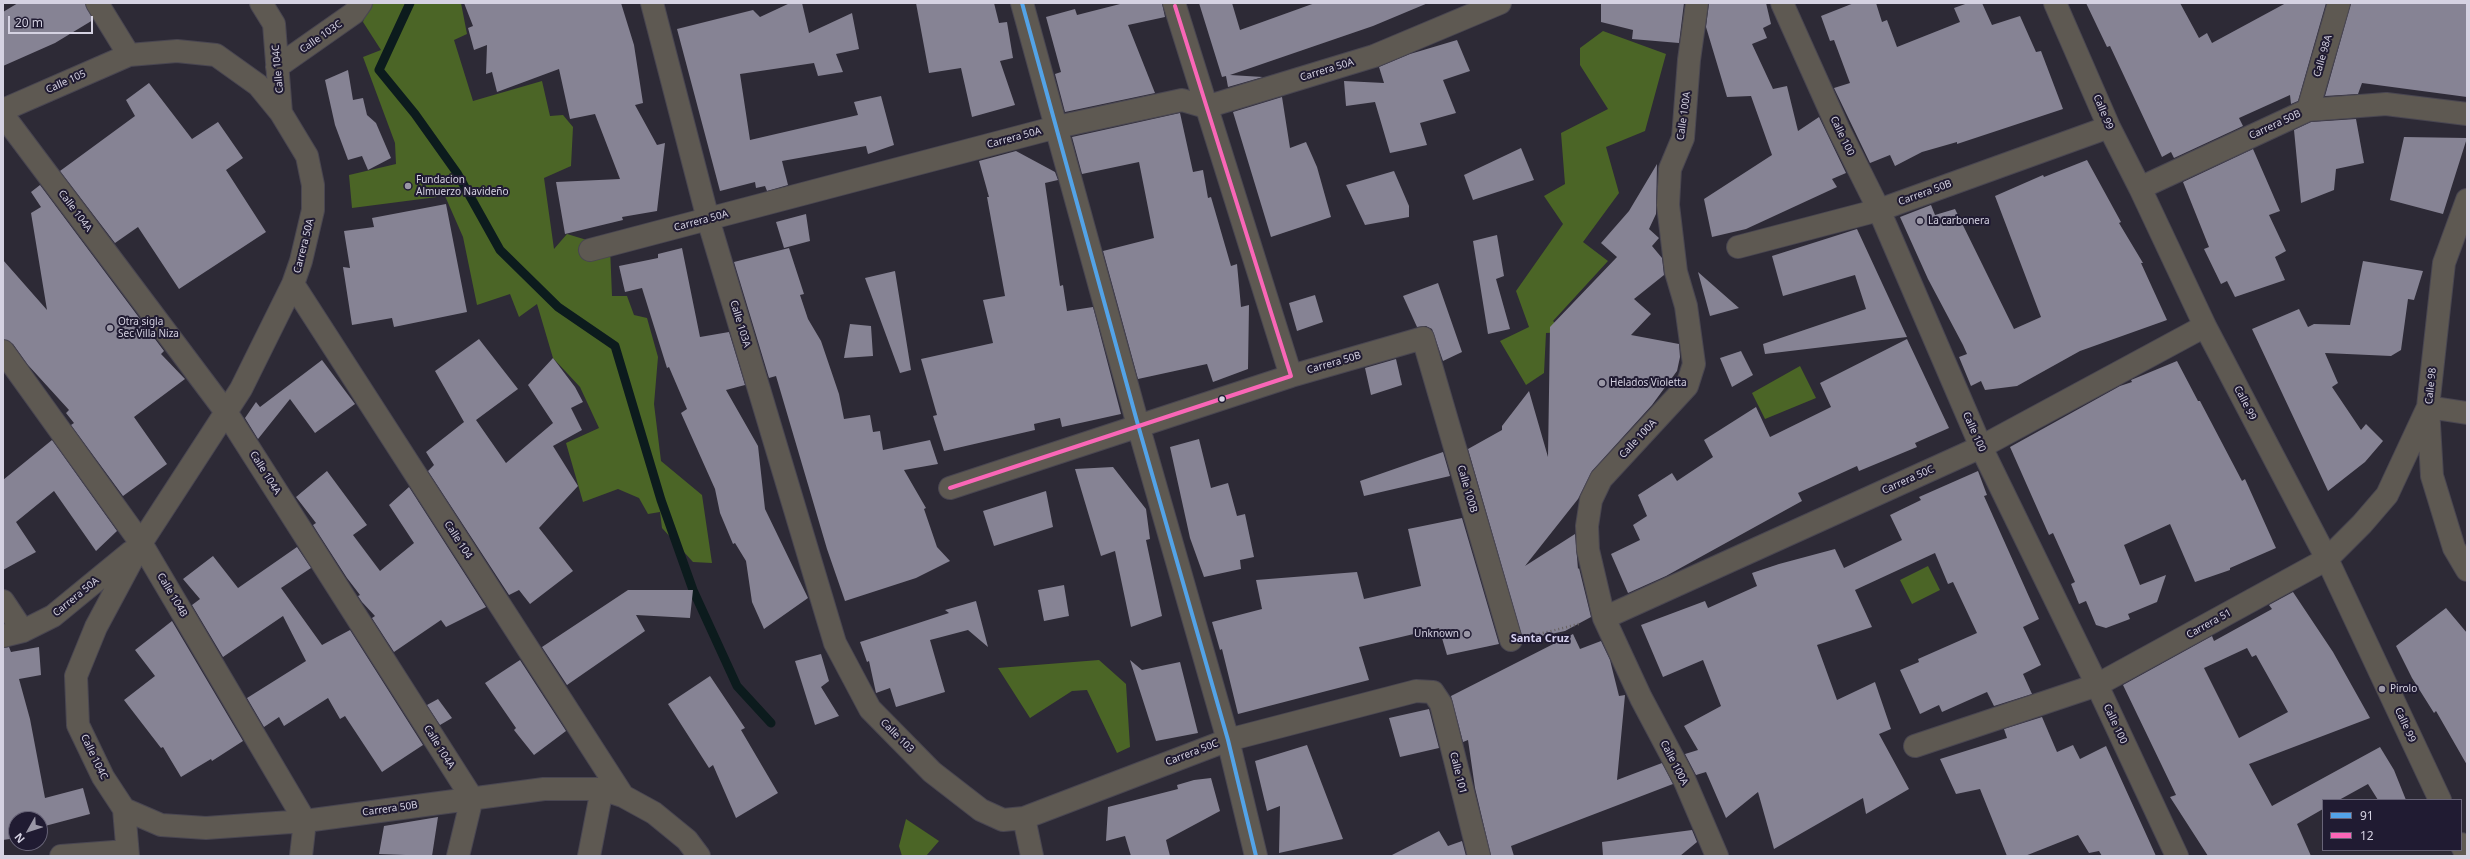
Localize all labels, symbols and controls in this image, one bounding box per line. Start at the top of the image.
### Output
scale bar [10,8,95,34]
text: 20 m [15,14,43,31]
street label: Calle 103C [298,18,344,56]
street label: Calle 98A [2311,34,2335,78]
street label: Calle 104C [270,44,286,94]
street label: Carrera 50A [1299,56,1355,84]
street label: Calle 105 [44,68,88,96]
street label: Calle 100A [1675,91,1693,141]
street label: Calle 99 [2090,93,2116,131]
street label: Carrera 50B [2247,108,2303,142]
street label: Calle 100 [1827,114,1857,158]
street label: Carrera 50A [986,125,1042,151]
place label: Fundacion Almuerzo Navideño [416,174,509,198]
street label: Carrera 50B [1897,178,1953,208]
marker: Fundacion Almuerzo Navideño [403,181,413,191]
street label: Calle 104A [55,188,95,234]
street label: Carrera 50A [673,208,729,234]
place label: La carbonera [1928,215,1990,227]
marker: La carbonera [1915,216,1925,226]
street label: Carrera 50A [291,218,317,274]
street label: Calle 103A [727,299,753,349]
place label: Otra sigla Sec Villa Niza [118,316,179,340]
marker: Otra sigla Sec Villa Niza [105,323,115,333]
street label: Carrera 50B [1306,350,1362,376]
street label: Calle 98 [2423,367,2439,405]
place label: Helados Violetta [1610,377,1687,389]
marker: Helados Violetta [1597,378,1607,388]
street label: Calle 99 [2231,384,2259,422]
unlabelled marker [1217,394,1227,404]
street label: Calle 100 [1960,410,1988,454]
street label: Calle 100A [1617,417,1659,461]
street label: Calle 104A [247,449,283,497]
street label: Carrera 50C [1880,463,1936,497]
street label: Calle 100B [1454,464,1480,514]
street label: Calle 104 [441,519,475,561]
street label: Calle 104B [154,571,190,619]
street label: Carrera 50A [51,575,101,619]
street label: Carrera 51 [2185,607,2233,641]
place label: Unknown [1414,628,1459,640]
marker: Unknown [1462,629,1472,639]
district label: Santa Cruz [1511,632,1569,646]
place label: Pirolo [2390,683,2417,695]
marker: Pirolo [2377,684,2387,694]
street label: Calle 100 [2101,702,2129,746]
street label: Calle 99 [2392,706,2418,744]
street label: Calle 103 [878,717,916,755]
street label: Calle 104A [421,723,457,771]
street label: Calle 104C [78,732,110,782]
street label: Carrera 50C [1164,737,1220,769]
street label: Calle 100A [1658,738,1690,788]
street label: Calle 101 [1447,751,1469,795]
street label: Carrera 50B [362,799,418,819]
legend [2322,799,2462,851]
text: 91 [2360,807,2374,824]
north arrow [8,811,48,851]
text: 12 [2360,827,2374,844]
text: N [10,830,28,846]

